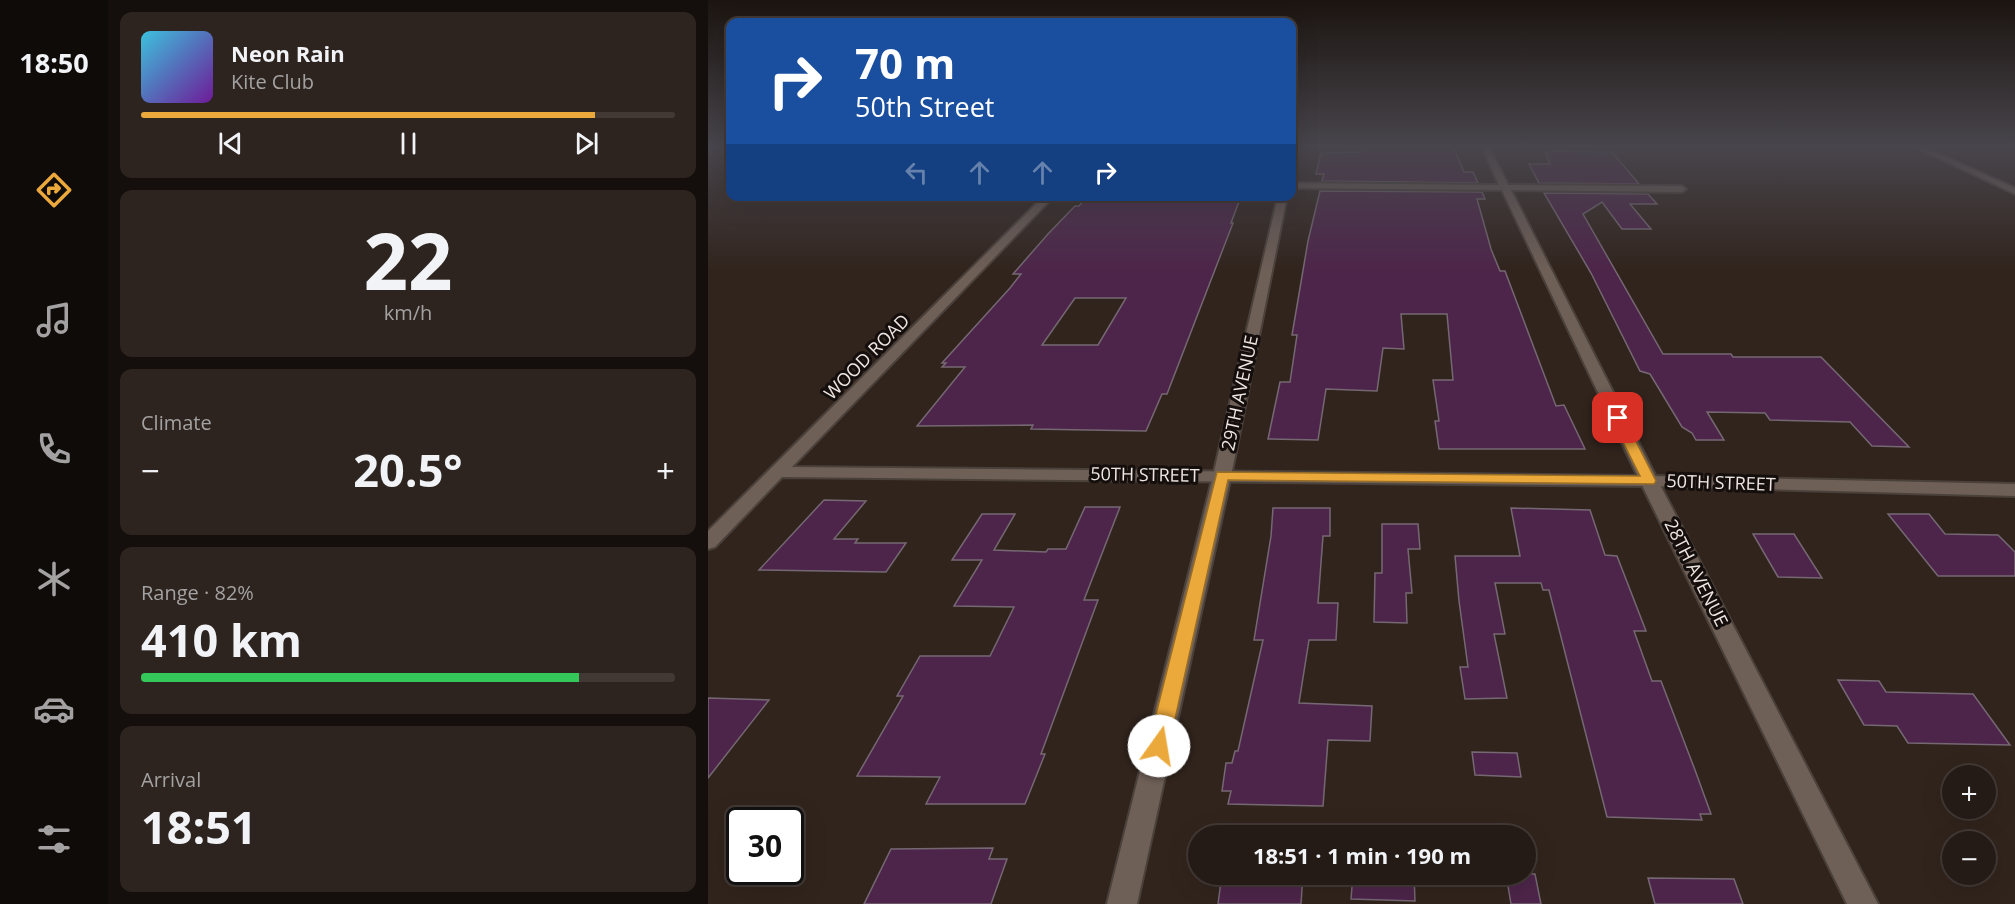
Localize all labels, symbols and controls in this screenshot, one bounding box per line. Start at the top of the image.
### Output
text: 70 m [855,34,955,91]
text: Neon Rain [231,38,345,68]
icon: right [756,42,834,120]
text: 18:50 [19,44,89,81]
text: Kite Club [231,68,314,95]
text: 50th Street [855,88,994,125]
icon: previous [214,127,247,160]
icon: pause [392,127,425,160]
icon: next [570,127,603,160]
icon: left [900,156,933,189]
icon: ahead [963,156,996,189]
icon: ahead [1026,156,1059,189]
icon: right [1089,156,1122,189]
icon: directions [33,169,75,211]
text: 22 [363,207,453,313]
icon: music [33,299,75,341]
text: km/h [384,299,432,326]
street label: WOOD ROAD [818,308,914,404]
street label: 29TH AVENUE [1215,333,1263,453]
pin [1592,392,1643,443]
icon: arrive [1601,401,1634,434]
text: Climate [141,409,212,436]
icon: phone [33,428,75,470]
text: 20.5° [353,439,463,500]
text: − [141,448,160,493]
text: + [656,448,675,493]
street label: 50TH STREET [1090,461,1200,487]
street label: 50TH STREET [1666,468,1776,496]
street label: 28TH AVENUE [1660,515,1734,630]
icon: climate [33,558,75,600]
text: Range · 82% [141,579,254,606]
text: 410 km [141,609,302,670]
icon: car [33,688,75,730]
position arrow [1127,714,1191,778]
map controls [1942,765,1996,885]
button: + [1942,765,1996,819]
text: Arrival [141,766,201,793]
text: 18:51 [141,796,257,857]
speed limit sign: 30 [726,807,804,885]
icon: filters [33,818,75,860]
button: − [1942,831,1996,885]
text: 18:51 · 1 min · 190 m [1253,840,1471,870]

